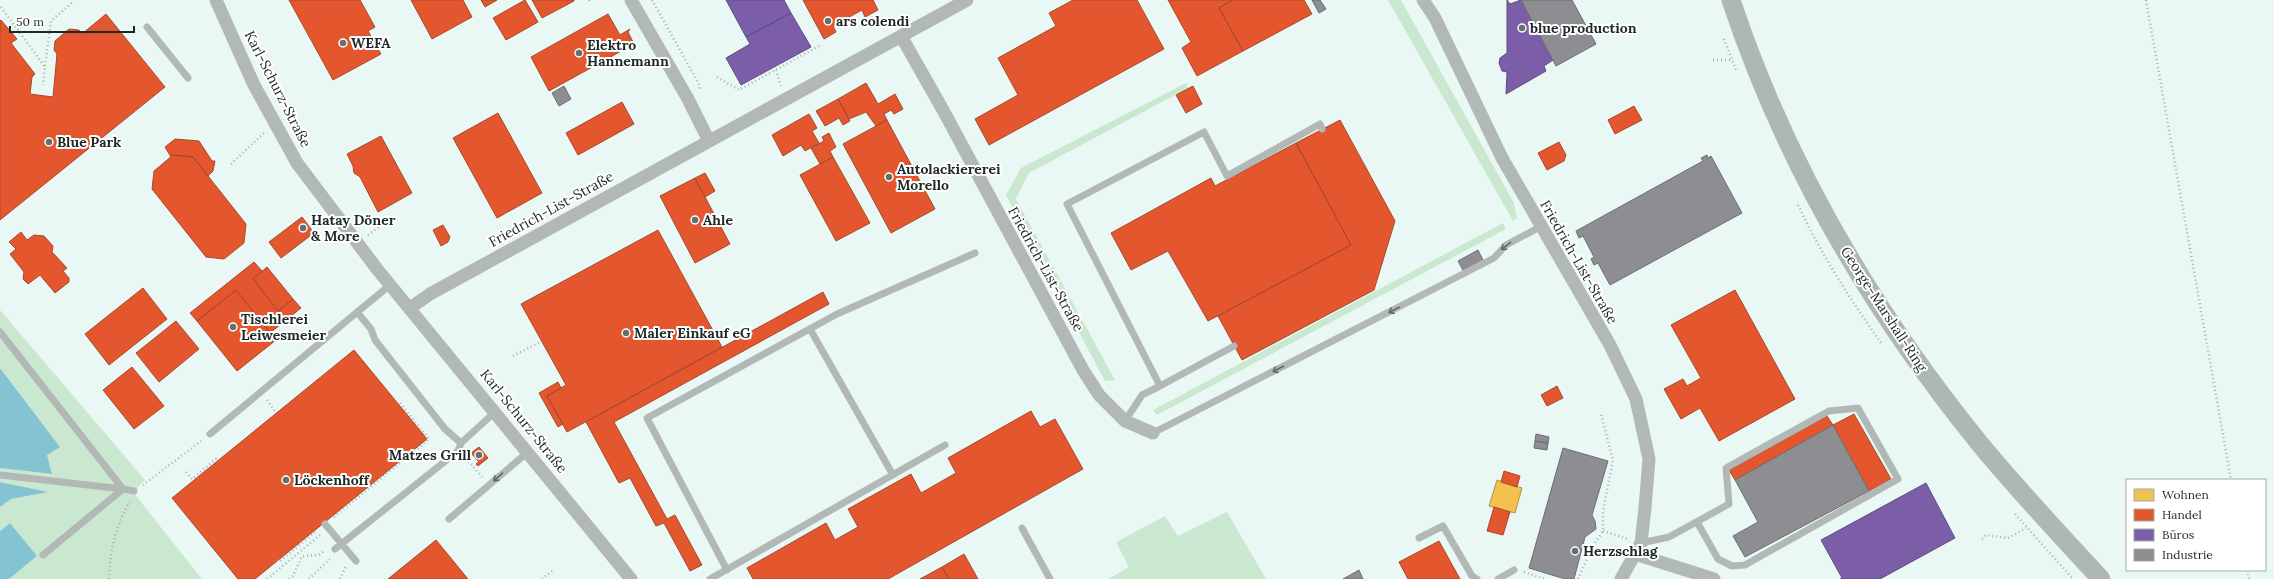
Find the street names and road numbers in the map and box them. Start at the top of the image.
street label: Karl-Schurz-Straße [241,28,315,151]
street label: Friedrich-List-Straße [485,167,617,251]
street label: Friedrich-List-Straße [1536,197,1622,327]
street label: Friedrich-List-Straße [1004,203,1088,335]
street label: George-Marshall-Ring [1837,243,1931,375]
street label: Karl-Schurz-Straße [477,365,572,477]

